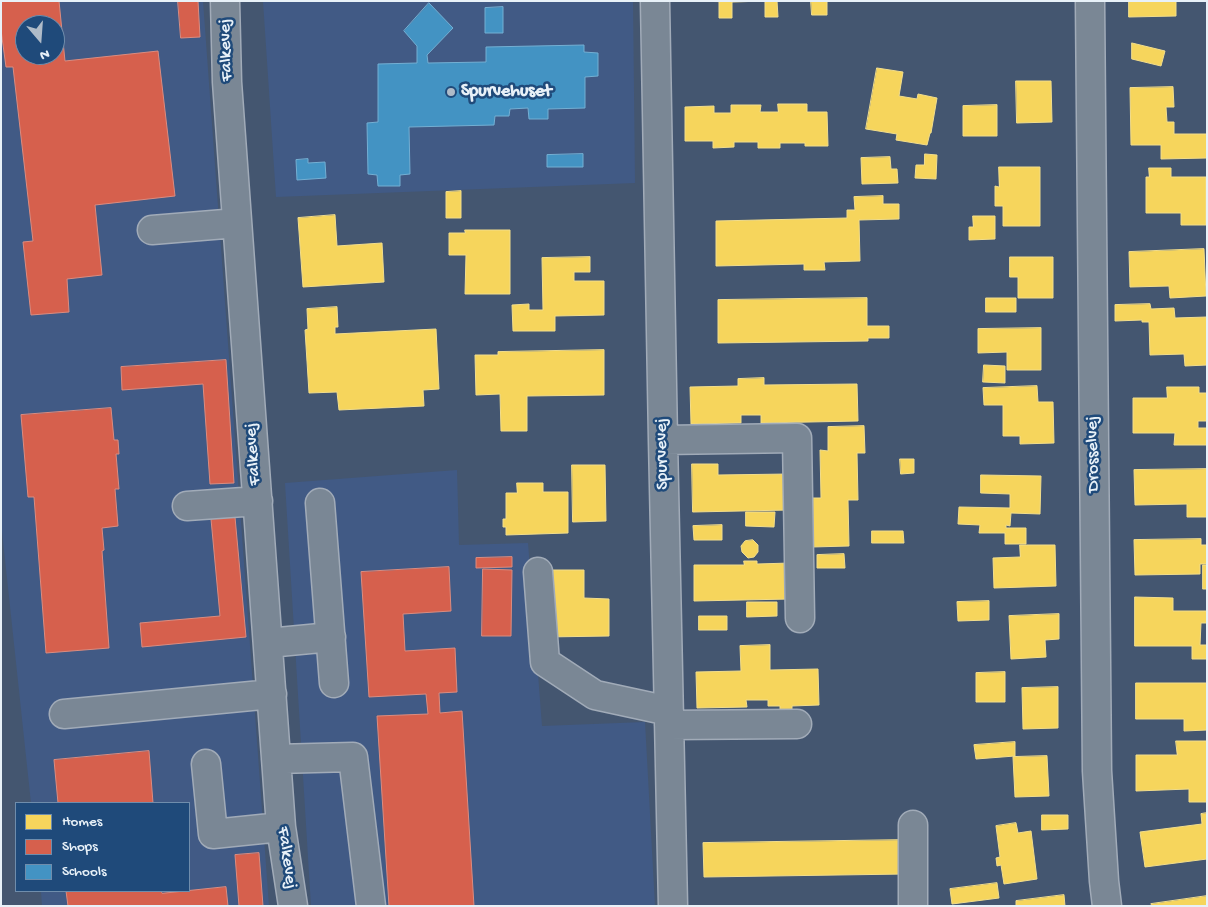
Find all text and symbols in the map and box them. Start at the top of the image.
north arrow [15,15,65,65]
street label: Falkevej [215,18,239,82]
text: N [38,44,51,63]
place label: Spurvehuset [461,81,552,103]
marker: Spurvehuset [445,86,457,98]
street label: Drosselvej [1083,416,1105,492]
street label: Spurvevej [652,418,674,490]
street label: Falkevej [241,422,267,486]
legend [15,802,190,892]
text: Homes [62,813,102,831]
street label: Falkevej [271,825,301,891]
text: Shops [62,838,98,856]
text: Schools [62,863,107,881]

